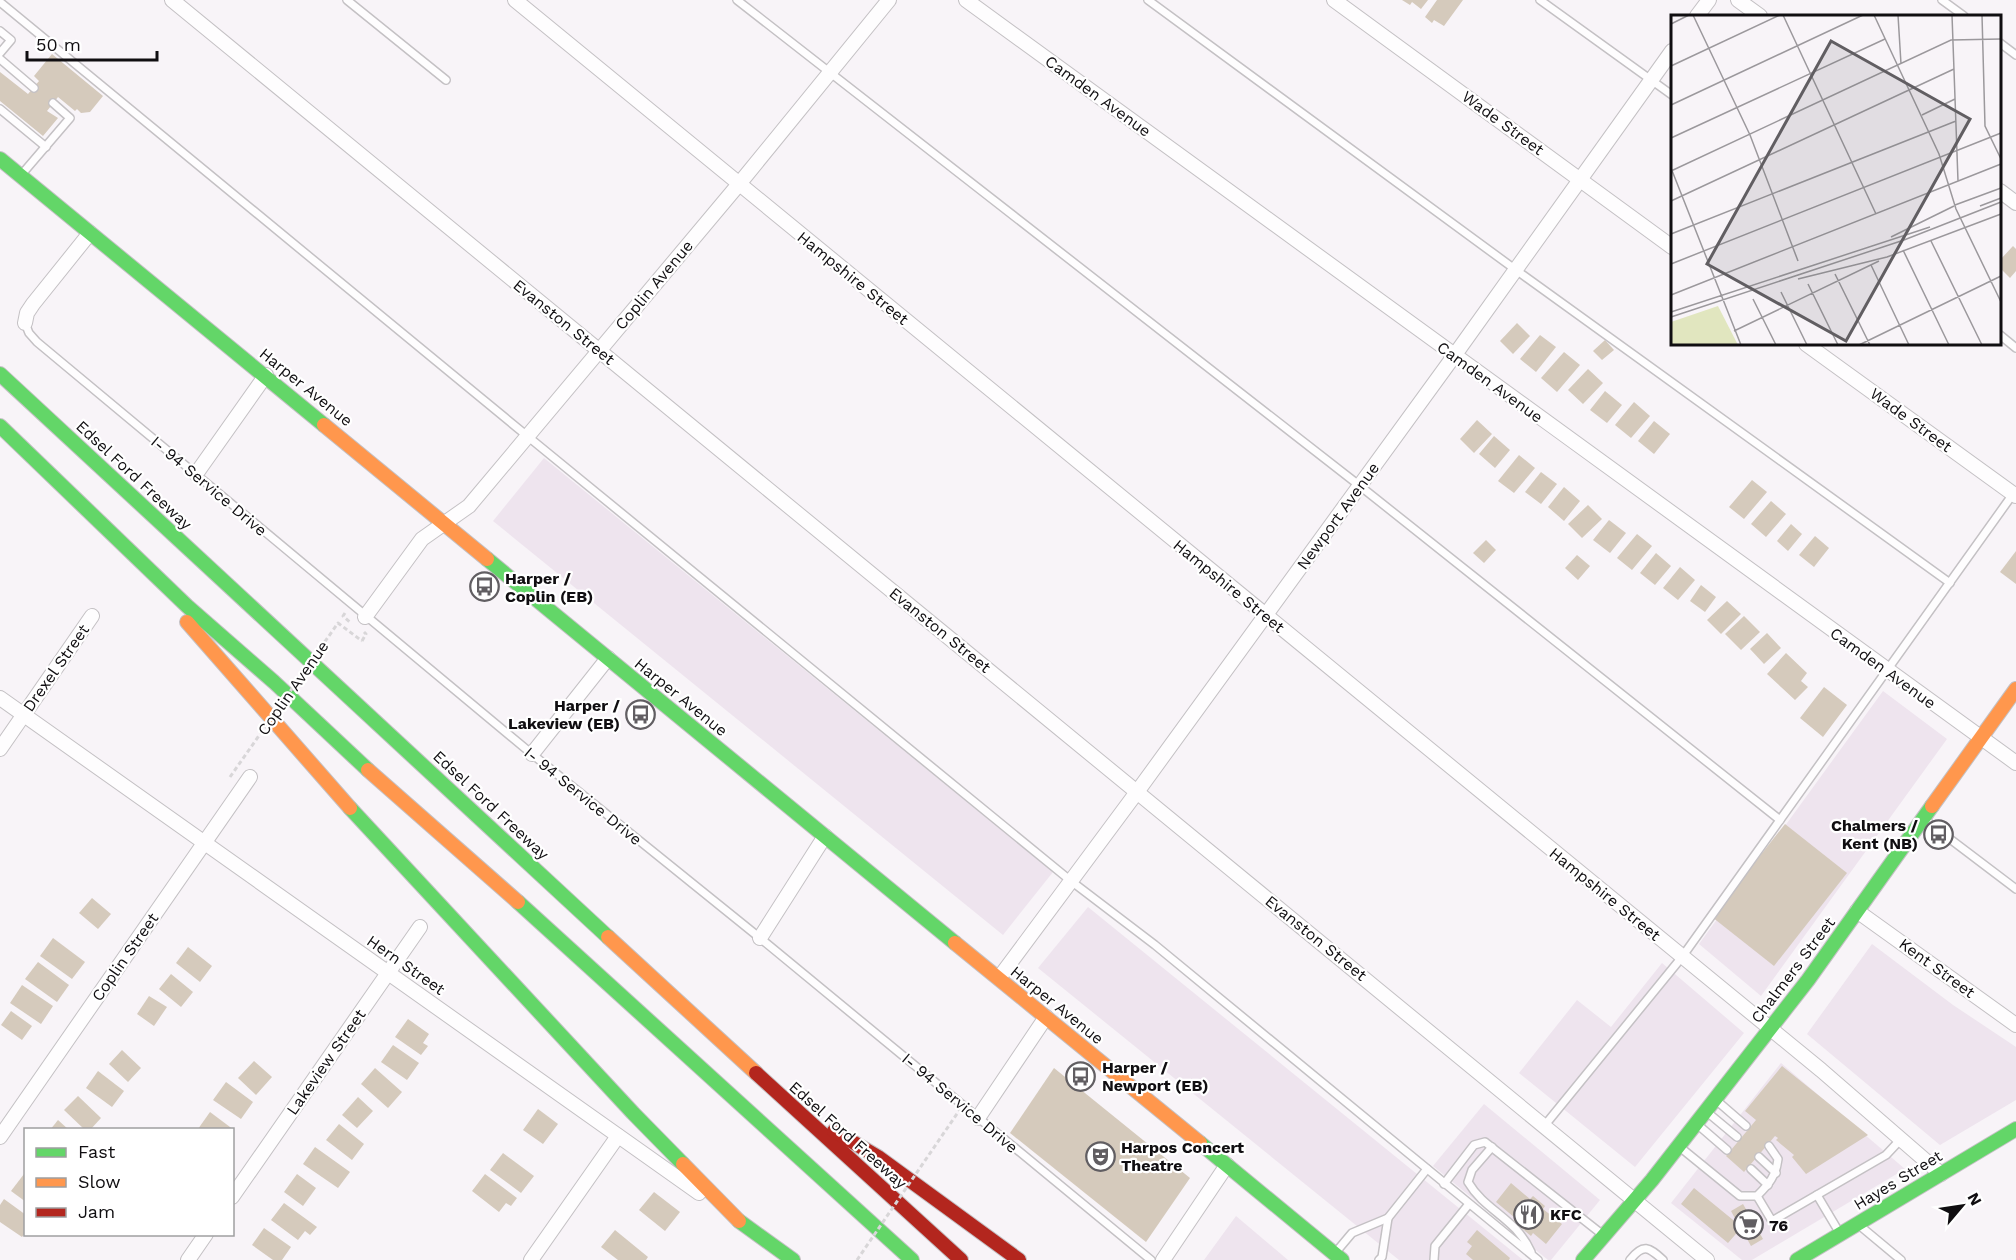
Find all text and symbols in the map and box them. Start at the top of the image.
inset map [1671,15,2001,345]
scale bar [27,24,158,62]
text: 50 m [36,34,81,55]
street label: Camden Avenue [1042,51,1154,141]
street label: Wade Street [1458,87,1548,159]
street label: Hampshire Street [794,227,913,329]
street label: Coplin Avenue [611,236,697,334]
street label: Evanston Street [509,275,619,369]
street label: Camden Avenue [1434,337,1546,427]
street label: Harper Avenue [256,344,356,430]
street label: Wade Street [1866,384,1956,456]
street label: Edsel Ford Freeway [72,416,196,534]
street label: I- 94 Service Drive [147,432,271,540]
street label: Newport Avenue [1293,459,1383,573]
street label: Hampshire Street [1170,535,1289,637]
place label: Harper / Coplin (EB) [505,569,593,606]
bus stop icon: Harper / Coplin (EB) [468,571,500,603]
street label: Evanston Street [885,583,995,677]
street label: Drexel Street [19,621,93,715]
street label: Camden Avenue [1827,623,1939,713]
street label: Coplin Avenue [253,637,333,739]
street label: Harper Avenue [631,654,731,740]
place label: Harper / Lakeview (EB) [508,696,621,733]
bus stop icon: Harper / Lakeview (EB) [625,698,657,730]
street label: I- 94 Service Drive [520,743,646,849]
street label: Edsel Ford Freeway [429,746,553,864]
place label: Chalmers / Kent (NB) [1831,816,1918,853]
bus stop icon: Chalmers / Kent (NB) [1923,818,1955,850]
street label: Hampshire Street [1546,843,1665,945]
street label: Evanston Street [1261,891,1371,985]
street label: Coplin Street [88,909,163,1005]
street label: Chalmers Street [1747,913,1839,1027]
street label: Hern Street [363,931,449,999]
street label: Kent Street [1895,934,1979,1002]
street label: Harper Avenue [1007,962,1107,1048]
street label: Lakeview Street [282,1005,370,1119]
street label: I- 94 Service Drive [898,1049,1022,1157]
place label: Harper / Newport (EB) [1102,1058,1208,1095]
bus stop icon: Harper / Newport (EB) [1065,1060,1097,1092]
street label: Edsel Ford Freeway [785,1077,911,1193]
legend [24,1128,234,1236]
place label: Harpos Concert Theatre [1121,1138,1244,1175]
theatre icon: Harpos Concert Theatre [1084,1140,1116,1172]
text: Fast [78,1141,116,1162]
street label: Hayes Street [1850,1146,1946,1214]
text: Slow [78,1171,121,1192]
north arrow [1932,1176,1992,1236]
text: N [1963,1189,1986,1209]
restaurant icon: KFC [1513,1198,1545,1230]
text: Jam [78,1201,115,1222]
place label: KFC [1550,1205,1582,1224]
supermarket icon: 76 [1732,1209,1764,1241]
place label: 76 [1769,1216,1788,1235]

